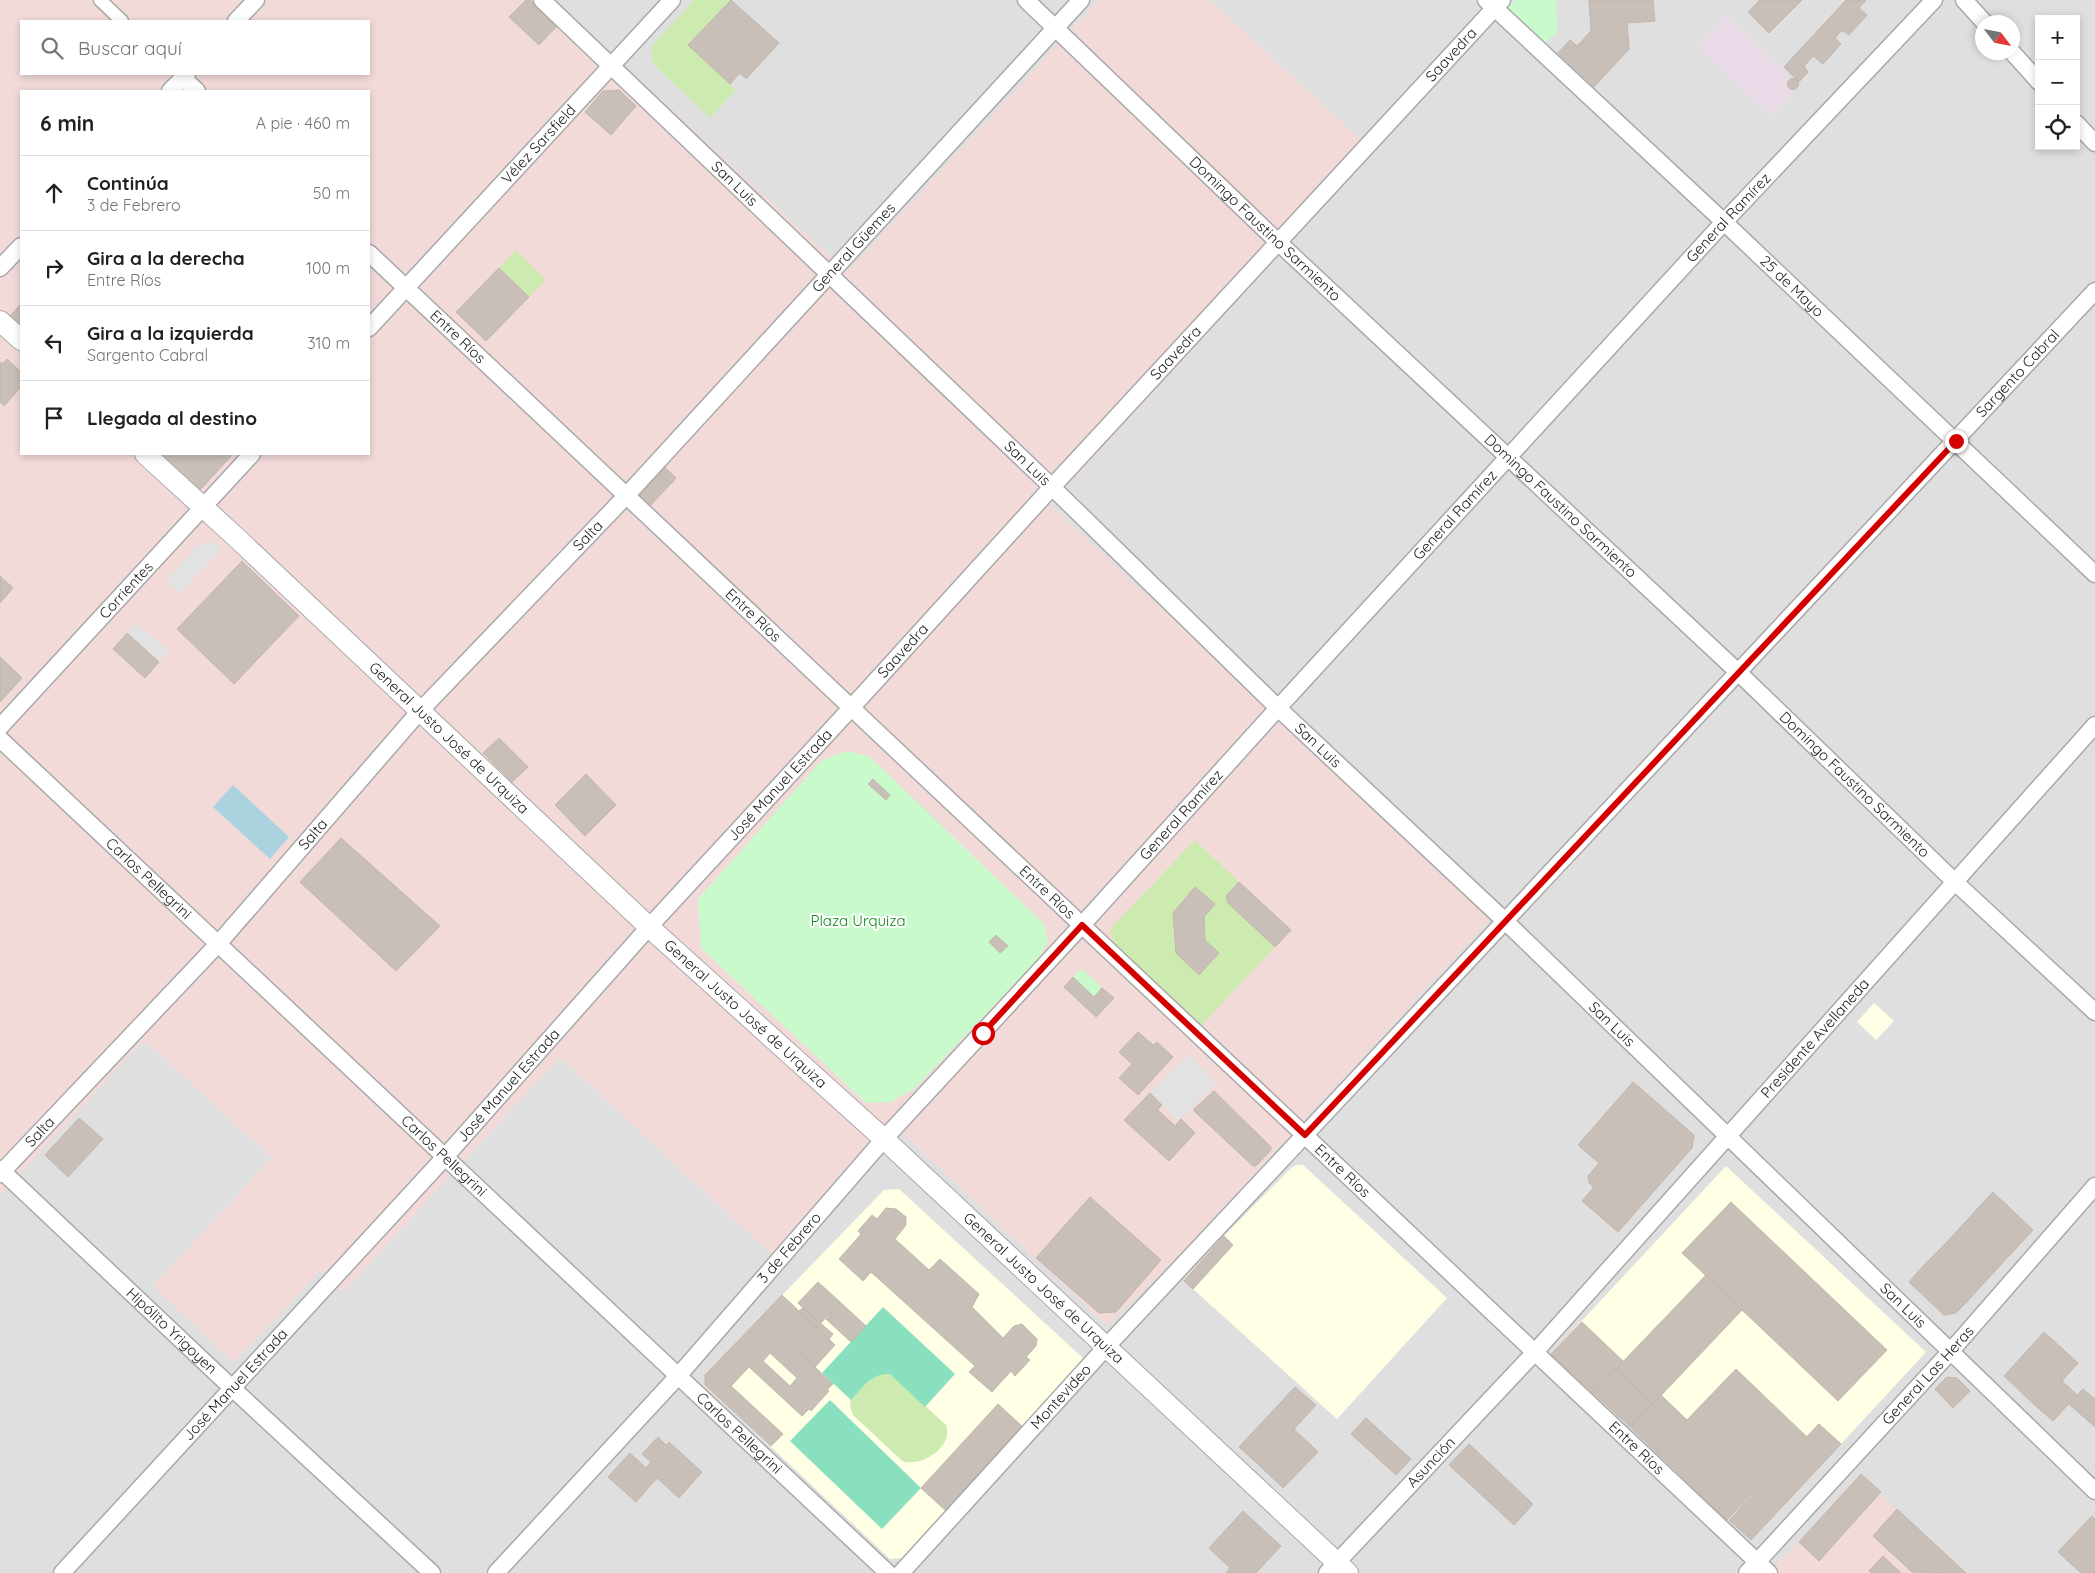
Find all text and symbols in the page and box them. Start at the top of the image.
north arrow [1975,15,2020,60]
map controls [2035,15,2080,150]
button: + [2035,15,2080,60]
search box [20,20,370,75]
street label: Saavedra [1421,24,1481,85]
icon: search [38,34,66,62]
text: Buscar aquí [78,36,182,60]
button: − [2035,60,2080,105]
street label: Vélez Sarsfield [497,100,580,188]
button: locate [2035,105,2080,150]
text: 6 min [40,110,94,136]
text: A pie · 460 m [256,113,350,133]
street label: Domingo Faustino Sarmiento [1186,152,1345,305]
street label: San Luis [708,157,762,210]
street label: General Ramírez [1682,169,1775,266]
text: Continúa [87,171,169,195]
icon: ahead [40,179,68,207]
text: 50 m [313,183,350,203]
text: 3 de Febrero [87,195,181,215]
street label: General Güemes [808,199,899,296]
text: Gira a la derecha [87,246,245,270]
street label: 25 de Mayo [1756,251,1828,321]
icon: right [40,254,68,282]
text: 100 m [306,258,350,278]
text: Entre Ríos [87,270,161,290]
street label: Entre Ríos [426,305,490,367]
text: Gira a la izquierda [87,321,254,345]
street label: Saavedra [1146,322,1205,384]
street label: Sargento Cabral [1972,325,2063,421]
icon: left [40,329,68,357]
text: 310 m [307,333,350,353]
text: Sargento Cabral [87,345,208,365]
icon: arrive [40,404,68,432]
text: Llegada al destino [87,406,257,430]
street label: Domingo Faustino Sarmiento [1480,430,1641,582]
route end [1945,430,1968,453]
street label: San Luis [1000,436,1055,490]
street label: General Ramírez [1409,466,1501,564]
street label: Salta [569,516,607,555]
street label: Corrientes [95,557,157,623]
street label: Entre Ríos [722,584,785,646]
street label: Saavedra [873,620,932,682]
street label: General Justo José de Urquiza [365,658,533,818]
street label: Domingo Faustino Sarmiento [1775,707,1934,861]
street label: San Luis [1291,719,1346,772]
street label: José Manuel Estrada [723,725,836,845]
street label: General Ramírez [1135,765,1227,864]
street label: Salta [294,815,331,853]
street label: Carlos Pellegrini [102,833,196,923]
street label: Entre Ríos [1016,861,1079,923]
park label: Plaza Urquiza [810,911,906,930]
street label: General Justo José de Urquiza [660,935,831,1092]
street label: Presidente Avellaneda [1756,974,1873,1102]
street label: San Luis [1585,997,1639,1050]
route start [972,1022,995,1045]
street label: José Manuel Estrada [453,1024,563,1146]
street label: Carlos Pellegrini [397,1111,491,1200]
street label: Salta [21,1112,59,1151]
street label: Entre Ríos [1311,1140,1375,1201]
street label: 3 de Febrero [753,1208,825,1287]
street label: General Justo José de Urquiza [960,1208,1128,1367]
street label: San Luis [1876,1279,1931,1332]
street label: Hipólito Yrigoyen [123,1283,221,1378]
street label: General Las Heras [1878,1322,1978,1429]
street label: José Manuel Estrada [179,1324,291,1444]
street label: Montevideo [1026,1360,1095,1433]
street label: Carlos Pellegrini [693,1388,786,1478]
street label: Entre Ríos [1605,1417,1669,1479]
street label: Asunción [1402,1433,1459,1491]

